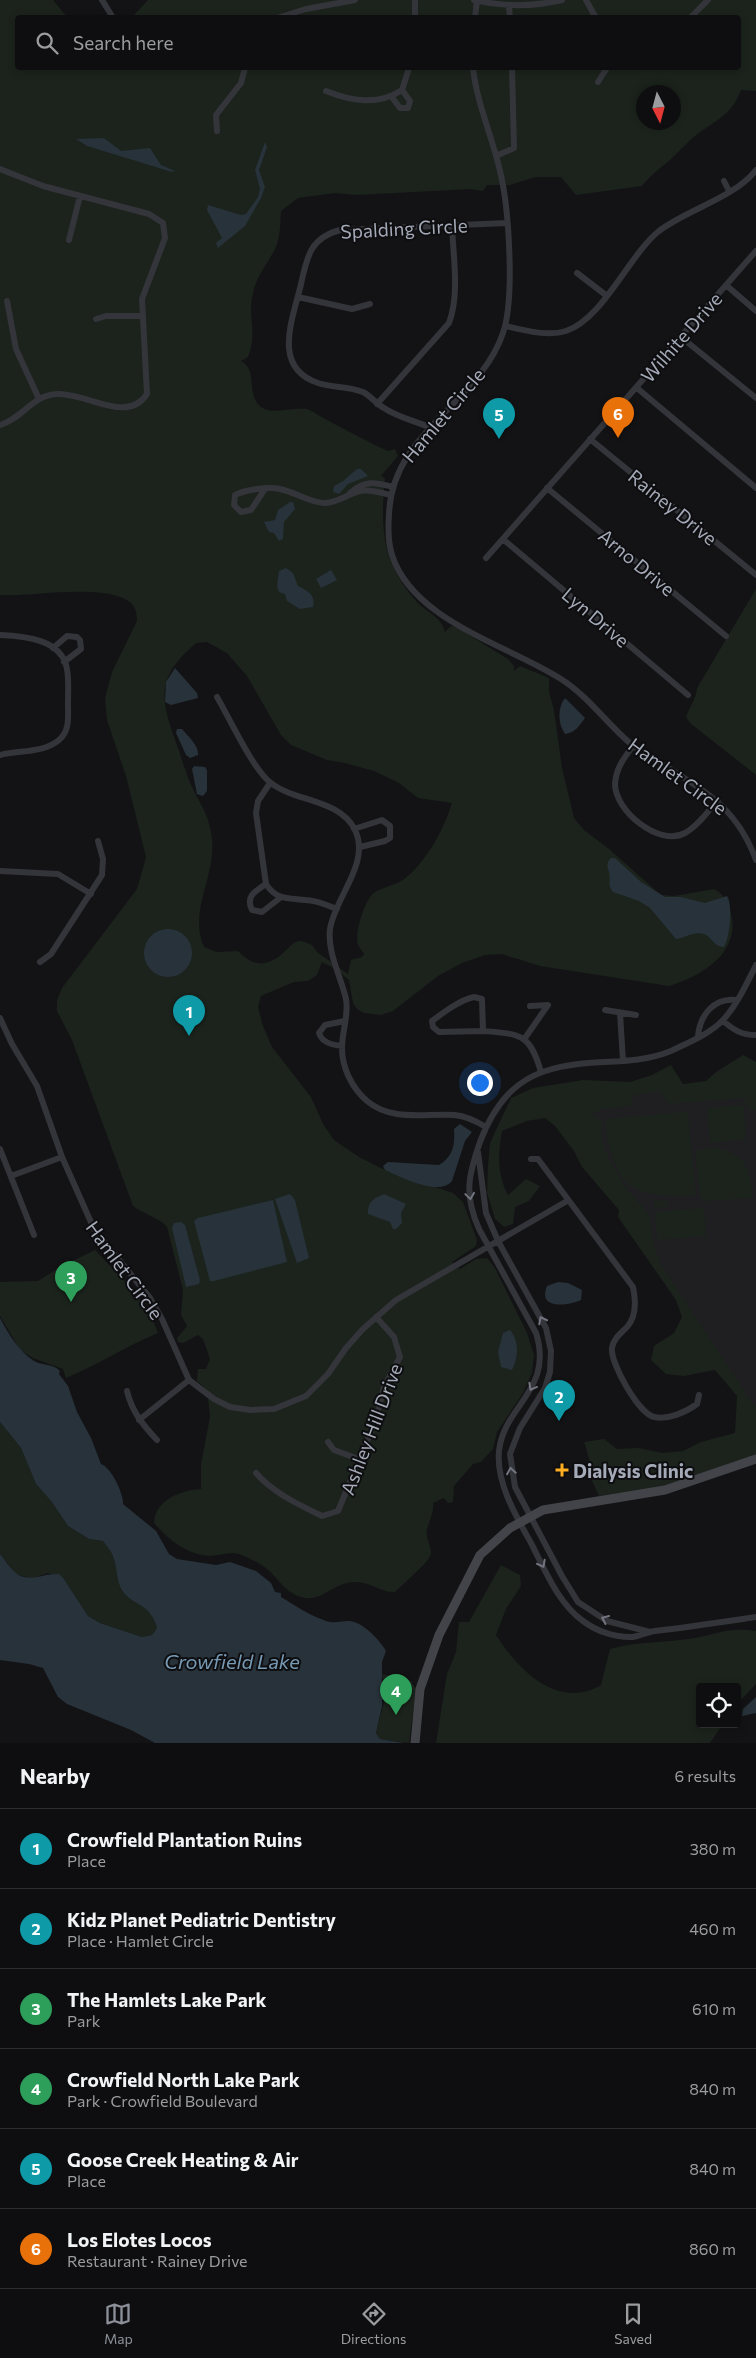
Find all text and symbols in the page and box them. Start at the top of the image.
search box [15,15,741,70]
icon: search [33,29,61,57]
text: Search here [73,31,173,54]
north arrow [636,85,681,130]
street label: Spalding Circle [340,213,468,243]
street label: Wilhite Drive [636,287,726,387]
street label: Hamlet Circle [397,363,489,467]
pin: 6 [602,397,634,438]
pin: 5 [483,398,515,439]
street label: Rainey Drive [624,464,722,550]
street label: Arno Drive [594,523,680,601]
street label: Lyn Drive [558,582,634,652]
street label: Hamlet Circle [624,733,732,819]
pin: 1 [173,995,205,1036]
your location [467,1070,493,1096]
one-way arrow [464,1192,475,1200]
street label: Hamlet Circle [82,1216,168,1324]
pin: 3 [55,1261,87,1302]
one-way arrow [538,1317,548,1326]
street label: Ashley Hill Drive [335,1360,407,1498]
pin: 2 [543,1380,575,1421]
one-way arrow [528,1381,538,1390]
place label: Dialysis Clinic [573,1459,693,1482]
marker: Dialysis Clinic [555,1463,569,1477]
one-way arrow [507,1467,517,1475]
one-way arrow [536,1559,546,1568]
one-way arrow [601,1614,610,1625]
water label: Crowfield Lake [164,1649,300,1673]
pin: 4 [380,1674,412,1715]
map controls [696,1683,741,1728]
button: locate [696,1683,741,1728]
text: Nearby [20,1763,90,1788]
text: 6 results [675,1766,736,1785]
text: Crowfield Plantation Ruins [67,1828,302,1851]
text: 1 [32,1839,40,1858]
text: 380 m [690,1839,736,1858]
text: Place [67,1851,106,1870]
text: Kidz Planet Pediatric Dentistry [67,1908,336,1931]
text: 2 [31,1919,41,1938]
text: 460 m [689,1919,736,1938]
text: Place · Hamlet Circle [67,1931,214,1950]
text: The Hamlets Lake Park [67,1988,267,2011]
text: 3 [31,1999,41,2018]
text: 610 m [692,1999,736,2018]
text: Park [67,2011,100,2030]
text: Crowfield North Lake Park [67,2068,300,2091]
text: 4 [31,2079,41,2098]
text: 840 m [689,2079,736,2098]
text: Park · Crowfield Boulevard [67,2091,258,2110]
text: Goose Creek Heating & Air [67,2148,299,2171]
text: 5 [31,2159,41,2178]
text: 840 m [689,2159,736,2178]
text: Place [67,2171,106,2190]
text: Los Elotes Locos [67,2228,212,2251]
text: 6 [31,2239,41,2258]
text: 860 m [689,2239,736,2258]
text: Restaurant · Rainey Drive [67,2251,248,2270]
tab: Map [104,2300,133,2347]
tab: Directions [341,2300,406,2347]
tab: Saved [614,2300,652,2347]

